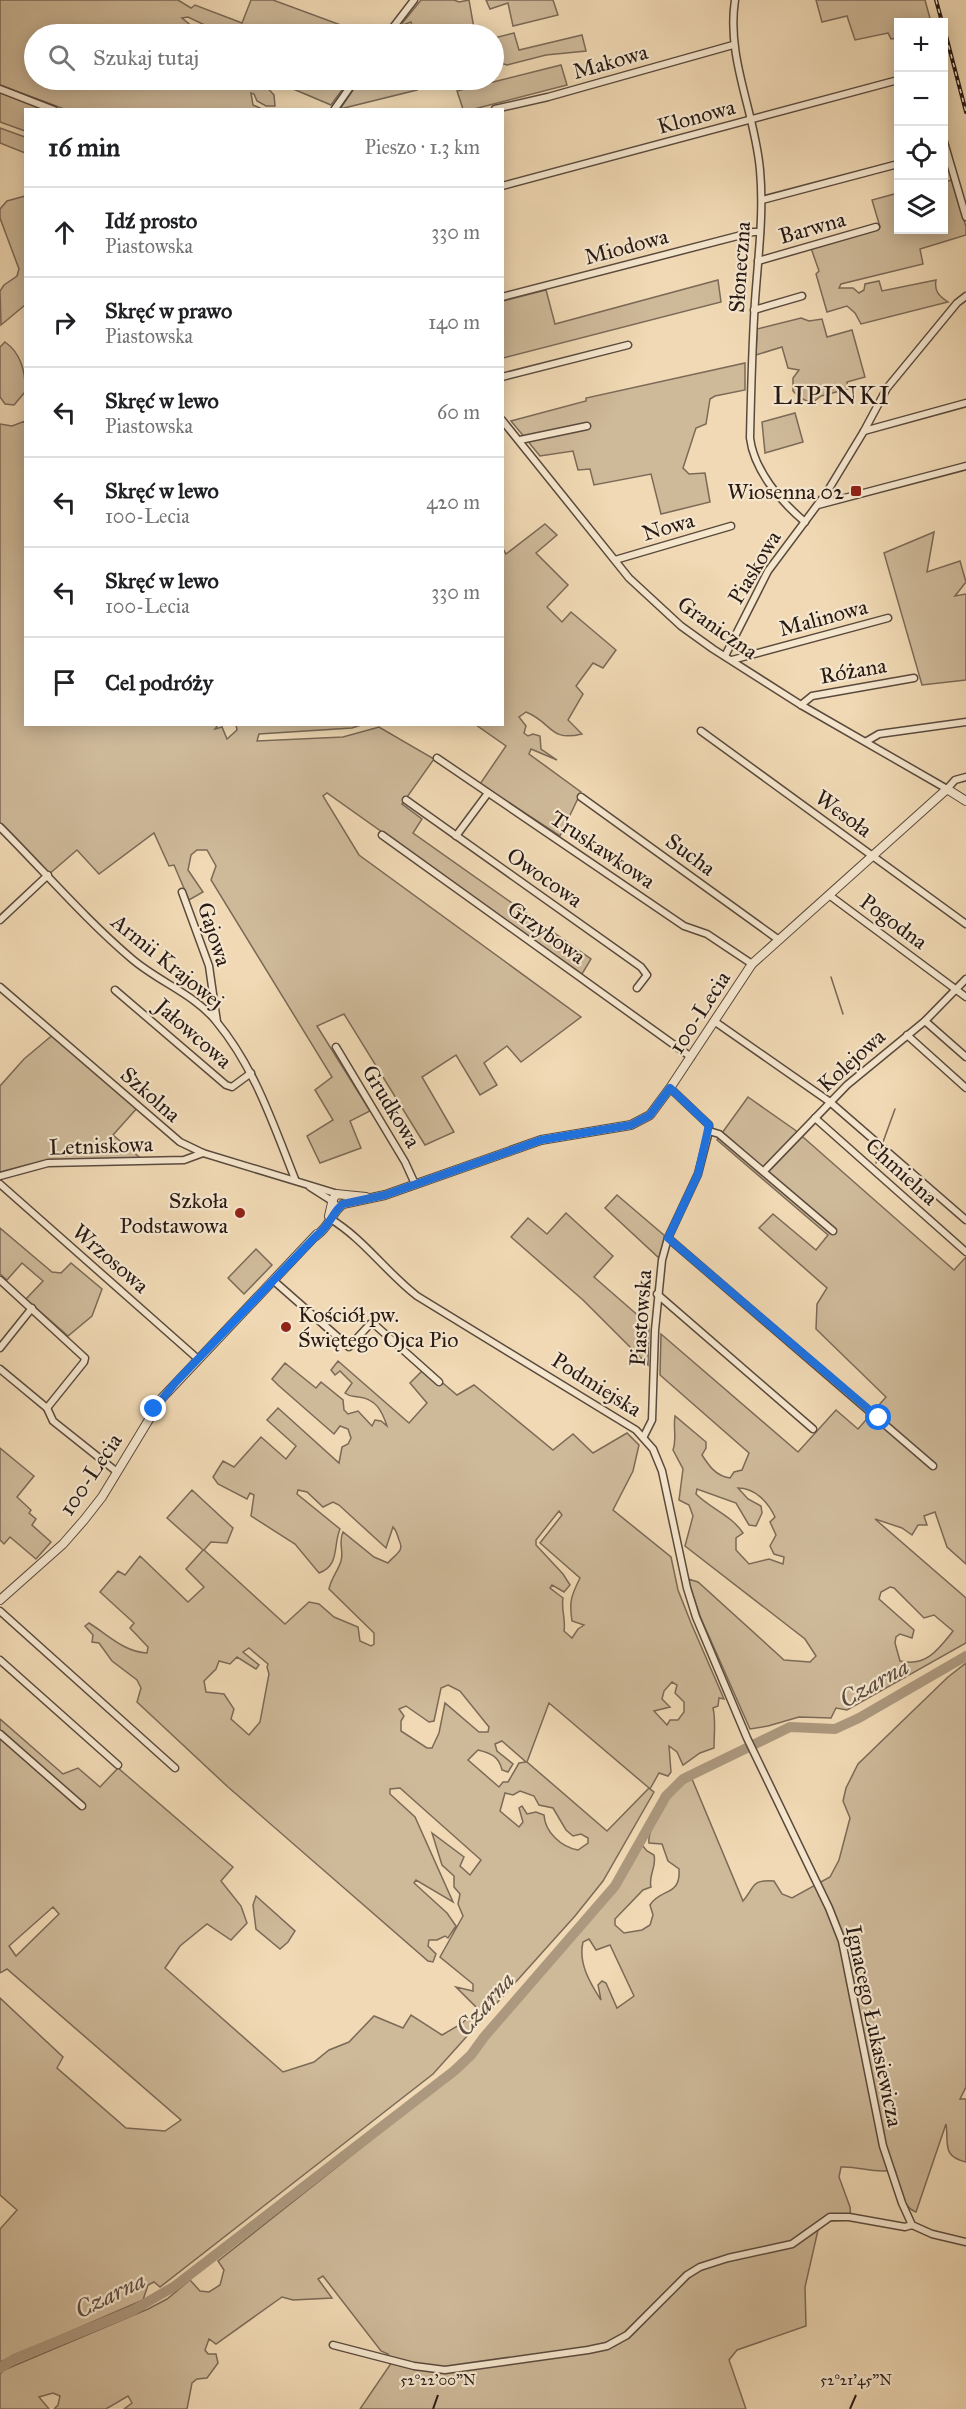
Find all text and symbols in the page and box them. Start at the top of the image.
map controls [894,18,948,234]
button: + [894,18,948,72]
search box [24,24,504,90]
street label: Makowa [570,38,651,85]
icon: search [45,41,78,74]
text: Szukaj tutaj [93,44,199,71]
button: − [894,72,948,126]
street label: Klonowa [654,93,739,140]
button: locate [894,126,948,180]
text: 16 min [48,131,120,163]
text: Pieszo · 1.3 km [365,135,480,159]
button: layers [894,180,948,234]
street label: Barwna [776,205,849,250]
text: Idź prosto [105,207,197,234]
icon: ahead [48,216,81,249]
text: 330 m [431,220,480,244]
street label: Słoneczna [723,220,756,314]
street label: Miodowa [581,222,672,271]
text: Piastowska [105,234,193,258]
text: Skręć w prawo [105,297,232,324]
icon: right [48,306,81,339]
text: 140 m [428,310,480,334]
text: Piastowska [105,324,193,348]
district label: LIPINKI [773,379,891,411]
text: Skręć w lewo [105,387,219,414]
icon: left [48,396,81,429]
text: 60 m [437,400,480,424]
text: Piastowska [105,414,193,438]
text: Skręć w lewo [105,477,219,504]
place label: Wiosenna 02 [727,478,844,505]
marker: Wiosenna 02 [849,484,863,498]
icon: left [48,486,81,519]
text: 420 m [426,490,480,514]
text: 100-Lecia [105,504,190,528]
street label: Nowa [639,506,698,547]
street label: Piaskowa [722,525,787,609]
text: Skręć w lewo [105,567,219,594]
icon: left [48,576,81,609]
text: 330 m [431,580,480,604]
street label: Graniczna [672,590,764,665]
street label: Malinowa [776,593,871,642]
text: 100-Lecia [105,594,190,618]
street label: Różana [818,651,889,690]
icon: arrive [48,666,81,699]
text: Cel podróży [105,669,213,696]
street label: Wesoła [810,784,878,843]
street label: Truskawkowa [545,804,661,895]
street label: Sucha [660,827,722,882]
street label: Owocowa [502,842,588,914]
street label: Pogodna [855,888,933,955]
street label: Grzybowa [502,895,592,970]
street label: Gajowa [192,899,238,970]
street label: Armii Krajowej [105,907,229,1015]
street label: 100-Lecia [663,965,737,1059]
street label: Jałowcowa [148,991,238,1075]
street label: Kolejowa [812,1023,891,1098]
street label: Grudkowa [356,1060,427,1153]
street label: Szkolna [115,1061,187,1128]
street label: Letniskowa [49,1130,154,1161]
street label: Chmielna [860,1132,944,1211]
place label: Szkoła Podstawowa [120,1187,229,1239]
marker: Szkoła Podstawowa [233,1206,247,1220]
street label: Wrzosowa [67,1218,155,1299]
street label: Piastowska [624,1268,657,1367]
place label: Kościół pw. Świętego Ojca Pio [298,1301,458,1353]
marker: Kościół pw. Świętego Ojca Pio [279,1320,293,1334]
street label: Podmiejska [547,1346,647,1423]
route end [140,1395,166,1421]
route start [865,1404,891,1430]
street label: 100-Lecia [53,1427,128,1520]
water label: Czarna [834,1652,914,1714]
street label: Ignacego Łukasiewicza [840,1923,909,2130]
water label: Czarna [449,1966,521,2042]
water label: Czarna [70,2265,150,2325]
text: 52°22'00"N [400,2371,476,2389]
text: 52°21'45"N [820,2371,892,2389]

